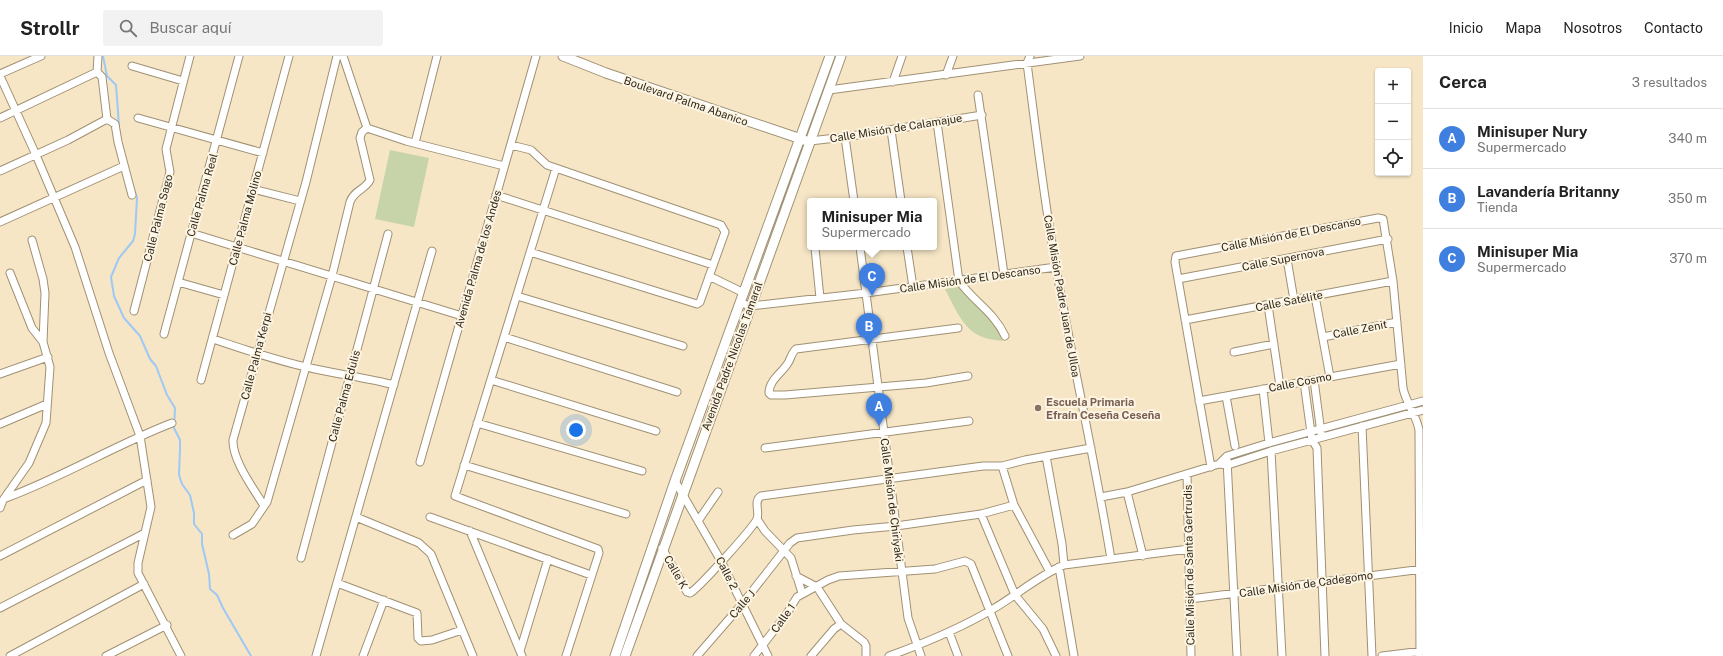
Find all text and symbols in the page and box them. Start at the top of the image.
search box [103,10,383,46]
text: Strollr [20,17,79,39]
icon: search [117,17,139,39]
text: Buscar aquí [149,19,231,36]
text: Inicio [1449,20,1483,36]
text: Mapa [1505,20,1541,36]
text: Nosotros [1563,20,1622,36]
text: Contacto [1644,20,1703,36]
map controls [1375,68,1411,176]
button: + [1375,68,1411,104]
text: Cerca [1439,72,1487,92]
street label: Boulevard Palma Abanico [622,74,750,128]
text: 3 resultados [1632,75,1707,90]
button: − [1375,104,1411,140]
street label: Calle Misión de Calamajue [829,112,963,144]
text: Minisuper Nury [1477,123,1587,140]
text: A [1447,131,1457,146]
text: 340 m [1668,131,1707,146]
button: locate [1375,140,1411,176]
text: Supermercado [1477,140,1566,155]
street label: Calle Palma Real [184,152,220,238]
street label: Calle Palma Molino [227,169,263,267]
street label: Calle Palma Sago [141,173,175,263]
text: Lavandería Britanny [1477,183,1620,200]
street label: Avenida Palma de los Andes [453,188,504,329]
text: B [1448,191,1456,206]
text: 350 m [1668,191,1707,206]
popup [807,198,937,250]
text: Tienda [1477,200,1518,215]
text: Minisuper Mia [821,208,923,225]
street label: Calle Misión Padre Juan de Ulloa [1042,214,1082,378]
street label: Calle Misión de El Descanso [1220,215,1362,253]
text: Supermercado [821,225,911,240]
text: Minisuper Mia [1477,243,1578,260]
street label: Calle Supernova [1241,245,1325,273]
text: C [1447,251,1457,266]
text: 370 m [1669,251,1707,266]
text: Supermercado [1477,260,1566,275]
pin: C [859,263,885,296]
street label: Calle Misión de El Descanso [899,263,1041,295]
street label: Avenida Padre Nicolas Tamaral [699,280,765,432]
street label: Calle Satélite [1254,289,1324,313]
street label: Calle Palma Kerpi [239,311,273,401]
pin: B [856,313,882,346]
street label: Calle Zenit [1332,318,1388,340]
street label: Calle Palma Edulis [326,348,362,443]
street label: Calle Cosmo [1268,370,1332,394]
pin: A [866,393,892,426]
place label: Escuela Primaria Efraín Ceseña Ceseña [1046,396,1161,421]
marker: Escuela Primaria Efraín Ceseña Ceseña [1033,403,1043,413]
your location [566,420,586,440]
street label: Calle Misión de Chiriyaki [878,438,906,562]
street label: Calle Misión de Santa Gertrudis [1182,484,1196,645]
street label: Calle K [662,553,690,591]
street label: Calle 2 [714,555,741,592]
street label: Calle Misión de Cadegomo [1238,569,1374,599]
street label: Calle J [727,588,757,620]
street label: Calle 1 [769,601,797,635]

